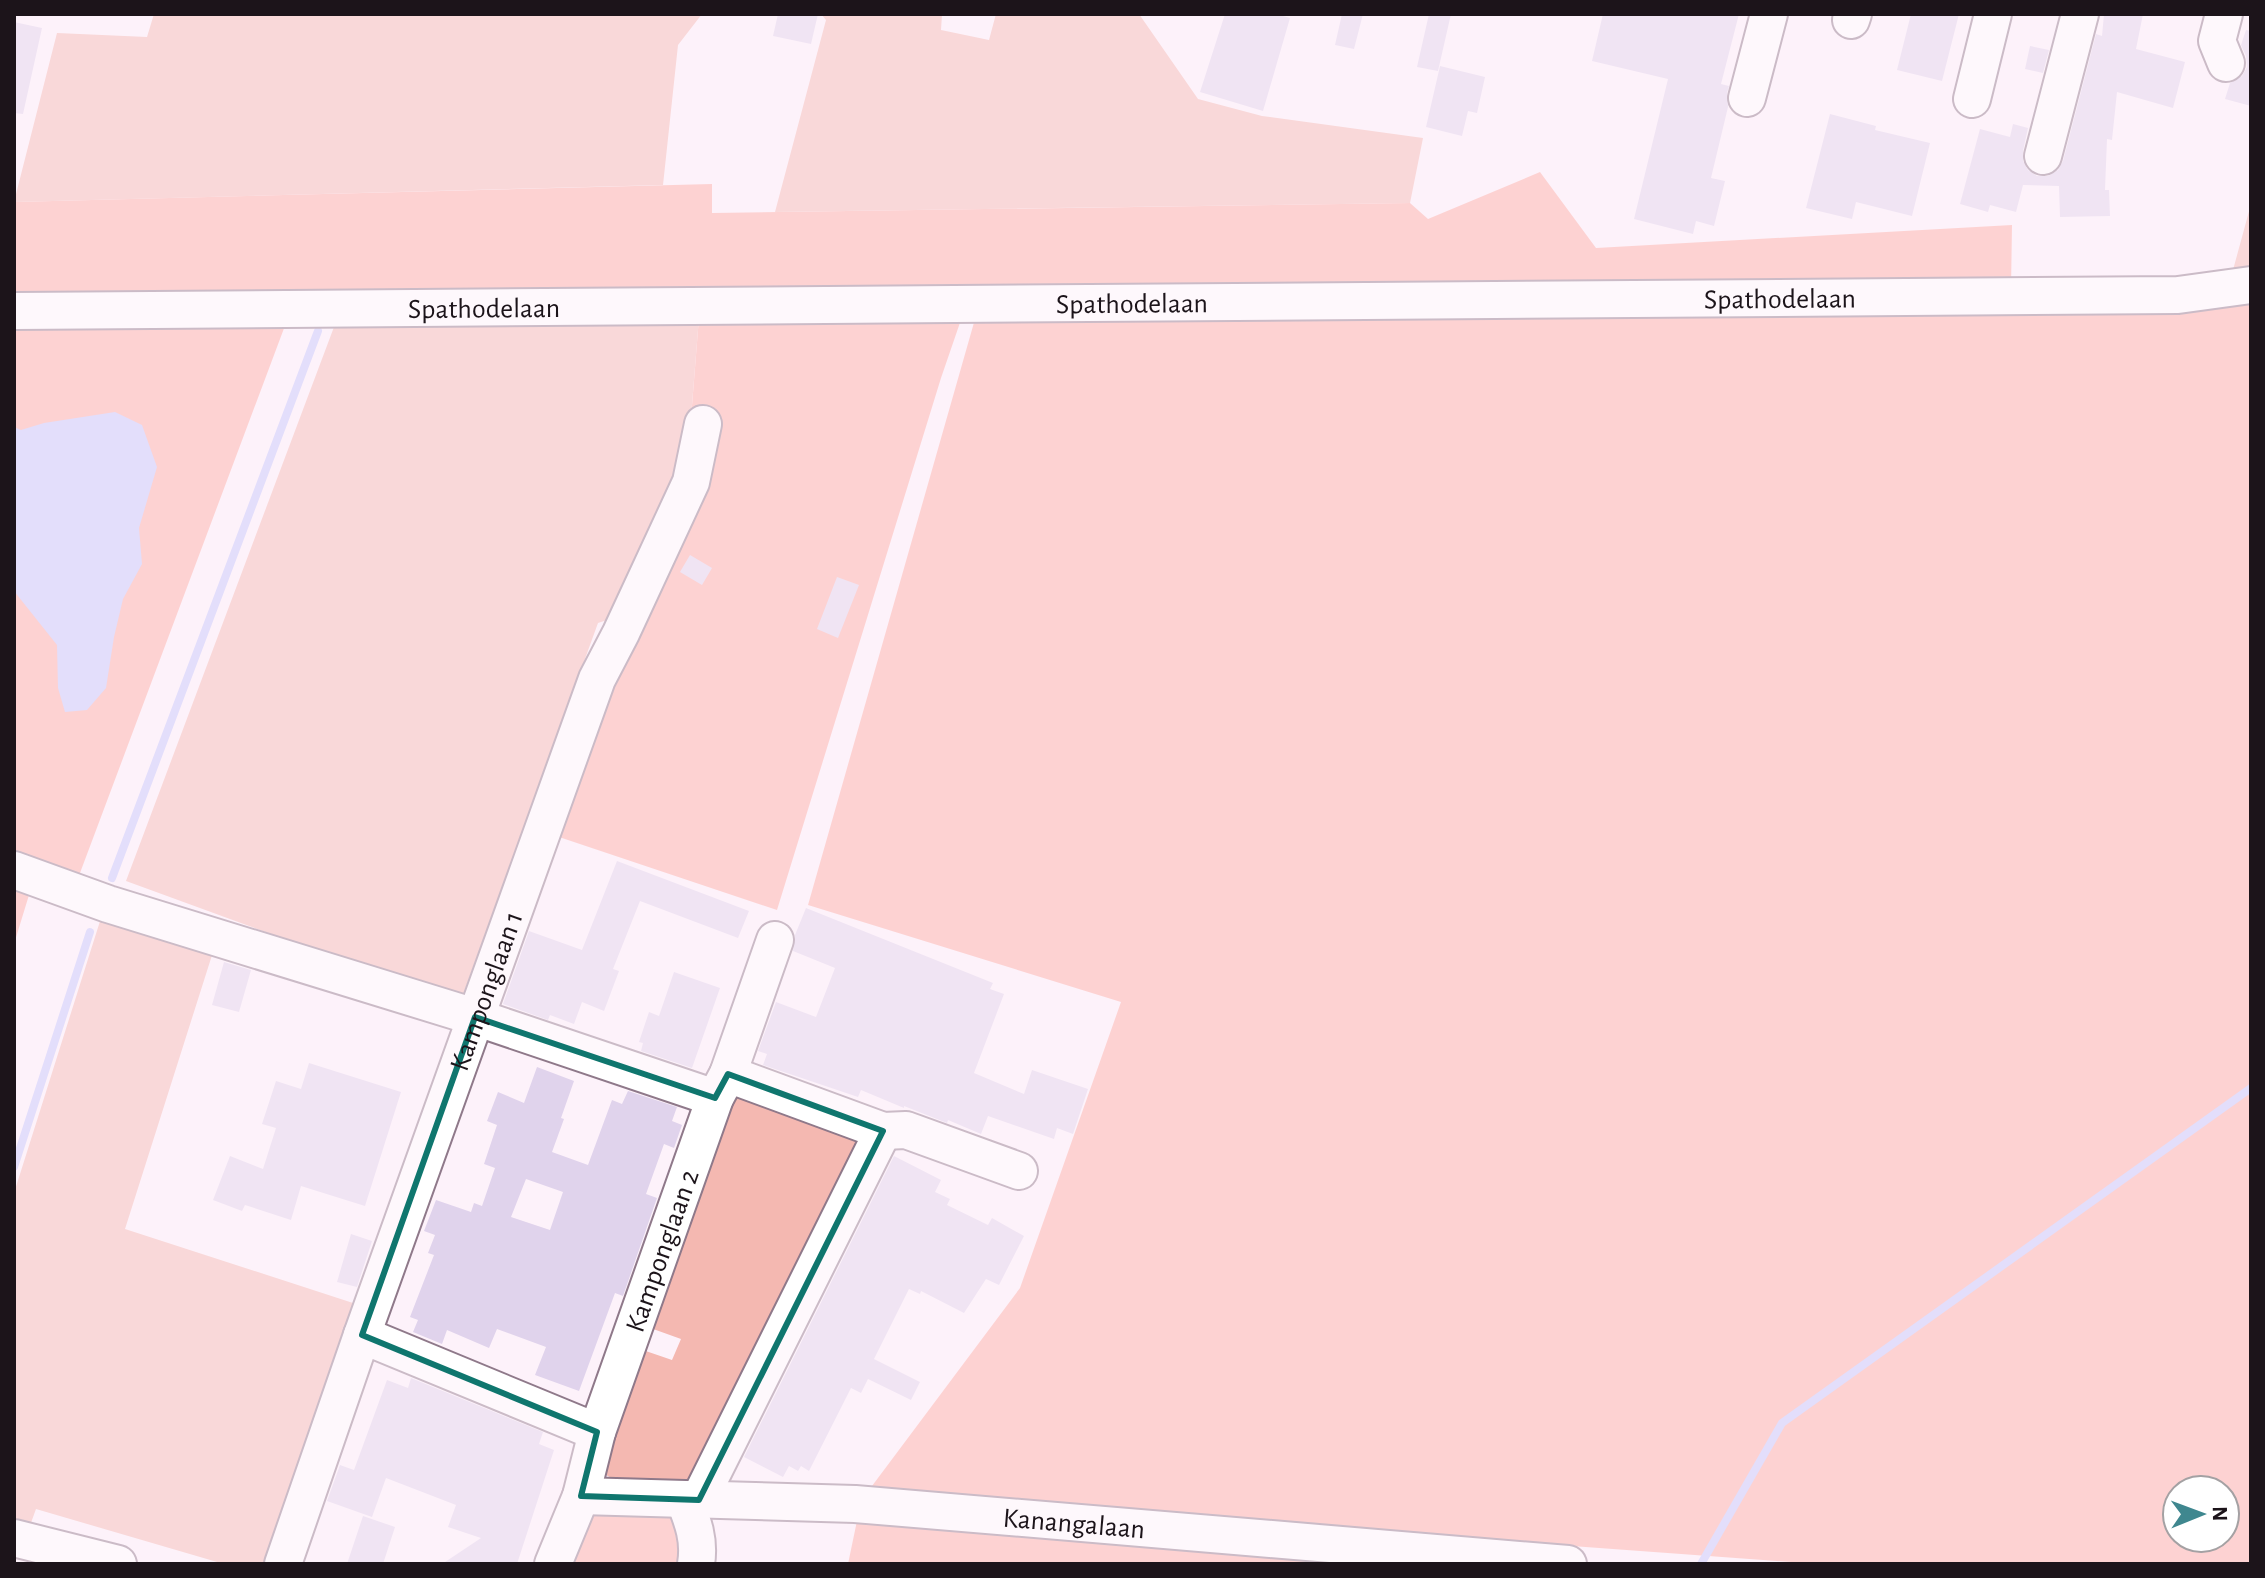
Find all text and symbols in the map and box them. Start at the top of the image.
street label: Spathodelaan [1704,285,1856,315]
street label: Spathodelaan [1056,290,1208,319]
street label: Spathodelaan [408,295,560,324]
street label: Kamponglaan 1 [446,908,529,1075]
street label: Kamponglaan 2 [621,1166,705,1336]
north arrow [2161,1474,2241,1554]
street label: Kanangalaan [1002,1505,1146,1544]
text: N [2209,1506,2231,1522]

